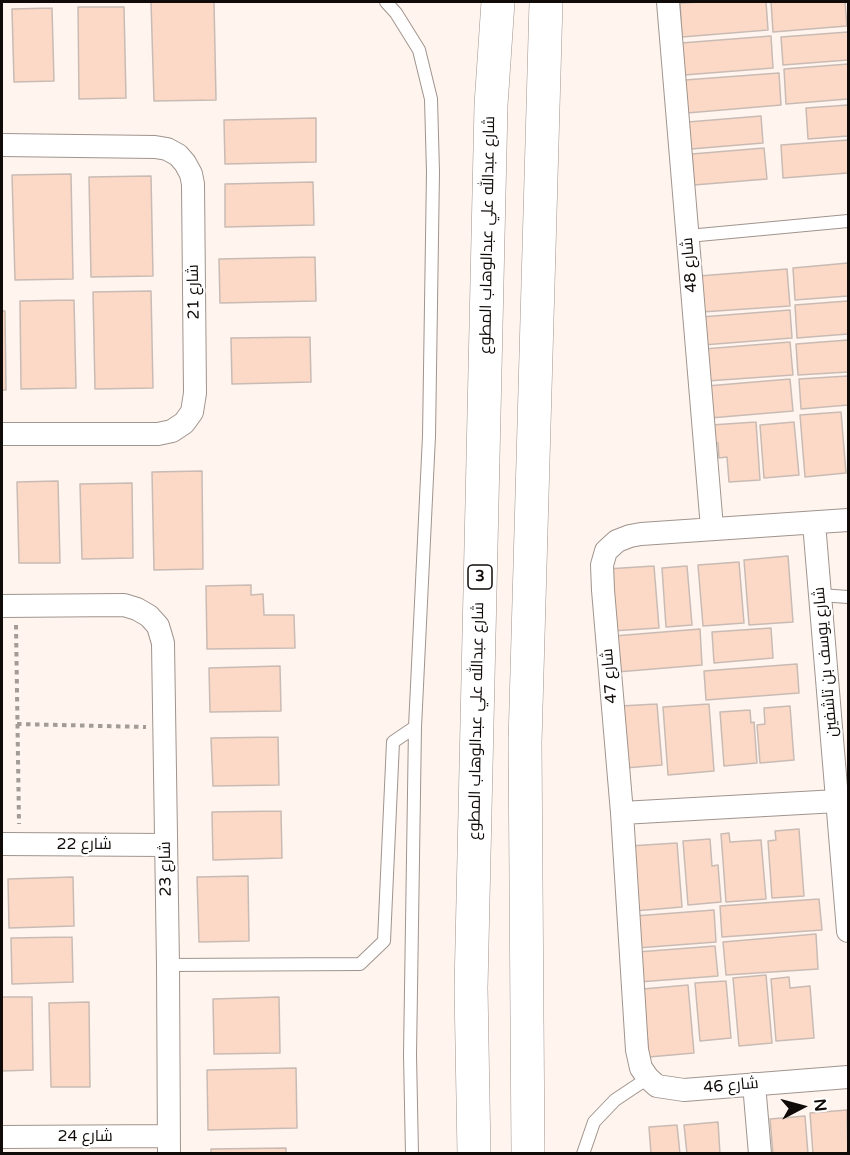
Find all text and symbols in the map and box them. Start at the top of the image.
street label: شارع عبدالله علي عبدالوهاب المطوع [476,116,500,354]
street label: شارع 48 [678,237,702,293]
street label: شارع 21 [184,264,204,320]
road number: 3 [468,565,492,589]
street label: شارع يوسف بن تاشفين [810,586,842,738]
street label: شارع عبدالله علي عبدالوهاب المطوع [465,602,489,840]
street label: شارع 47 [598,648,622,704]
street label: شارع 22 [56,835,112,855]
street label: شارع 23 [156,841,176,897]
street label: شارع 46 [703,1074,759,1098]
north arrow [772,1077,832,1137]
text: N [809,1098,831,1113]
street label: شارع 24 [57,1127,113,1147]

